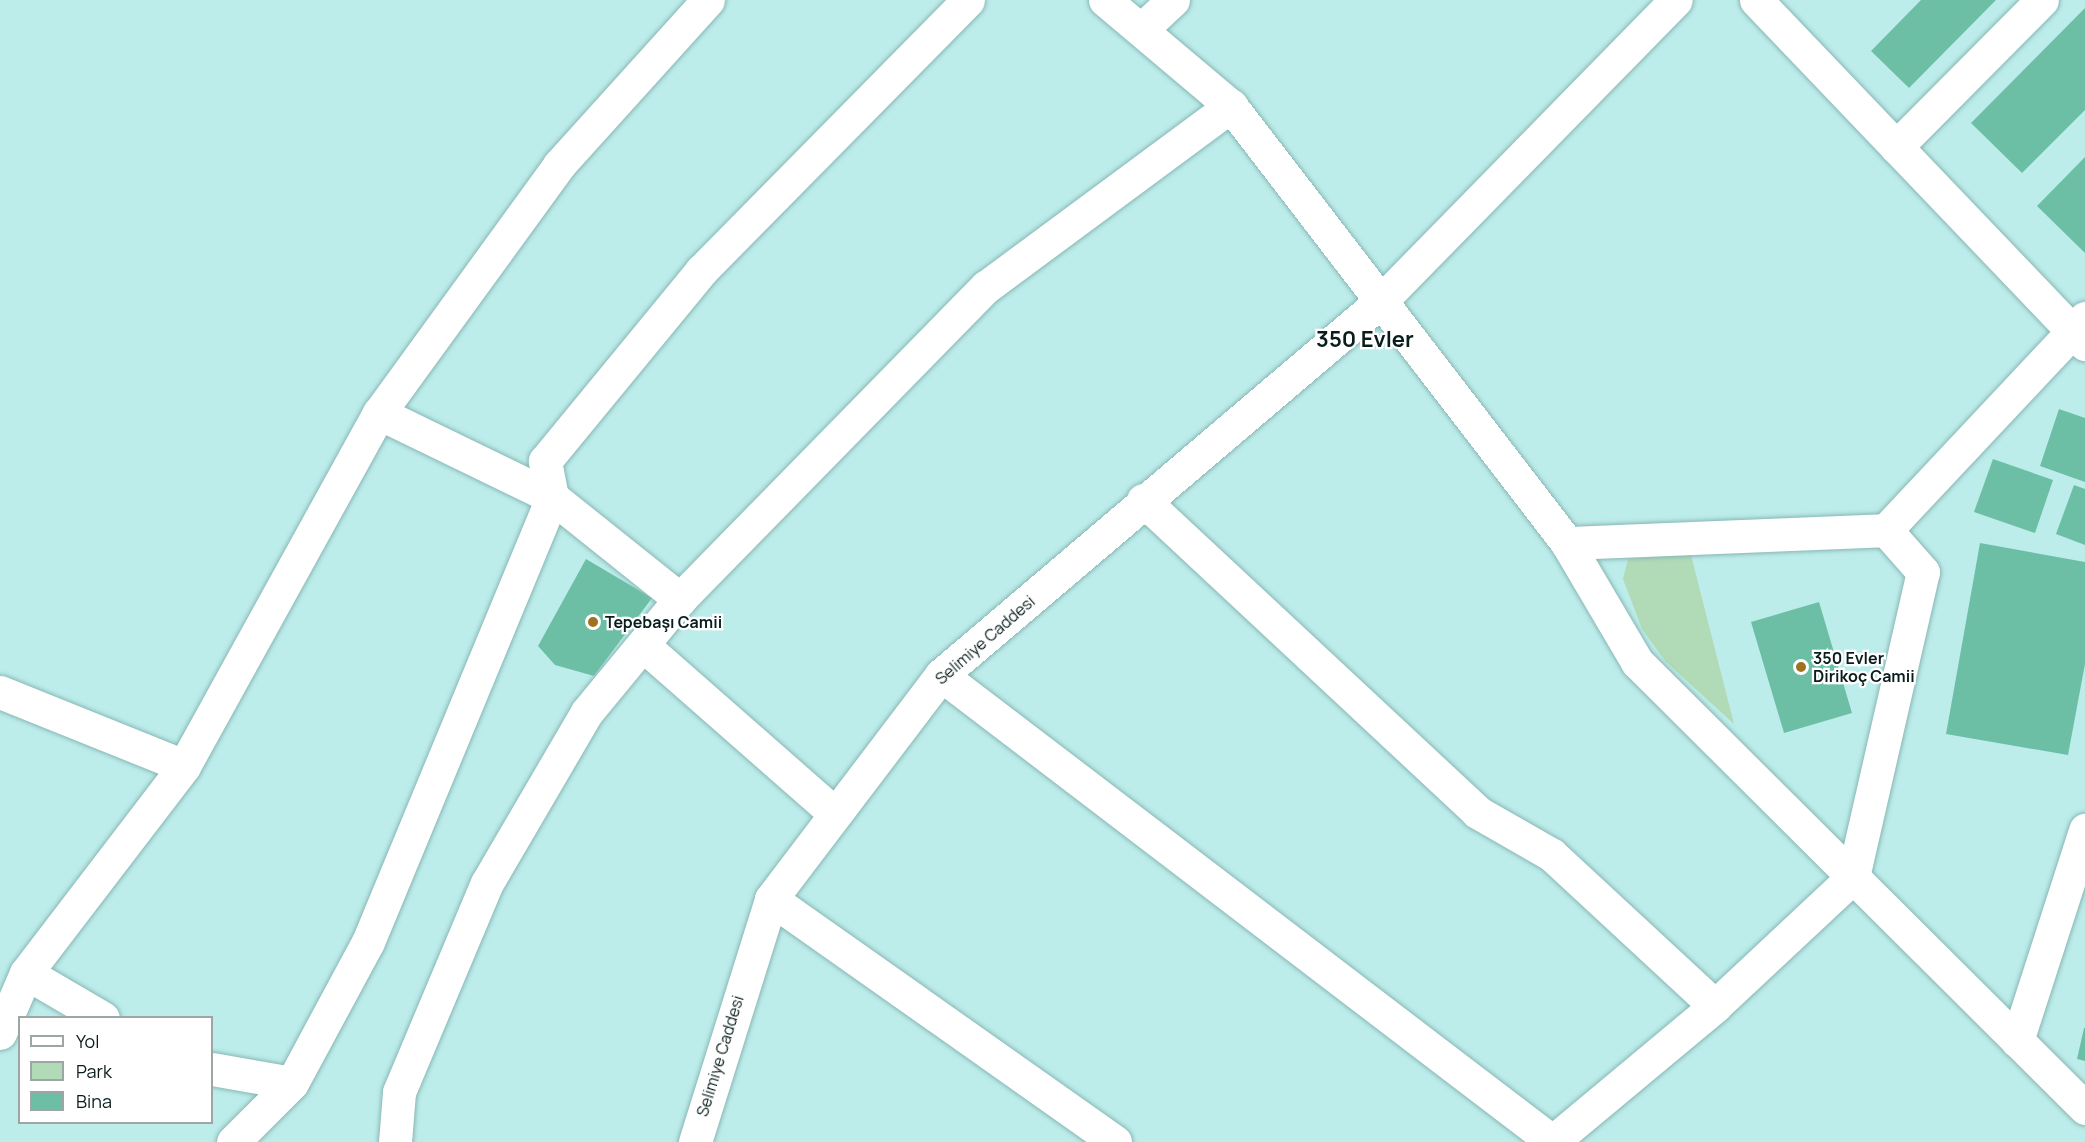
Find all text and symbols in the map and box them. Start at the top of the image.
district label: 350 Evler [1316,327,1414,353]
street label: Selimiye Caddesi [931,592,1039,688]
place label: Tepebaşı Camii [605,612,722,632]
marker: Tepebaşı Camii [586,615,600,629]
place label: 350 Evler Dirikoç Camii [1813,648,1915,686]
marker: 350 Evler Dirikoç Camii [1794,660,1808,674]
street label: Selimiye Caddesi [692,993,748,1119]
legend [18,1016,213,1124]
text: Yol [76,1029,99,1053]
text: Park [76,1059,112,1083]
text: Bina [76,1089,112,1113]

